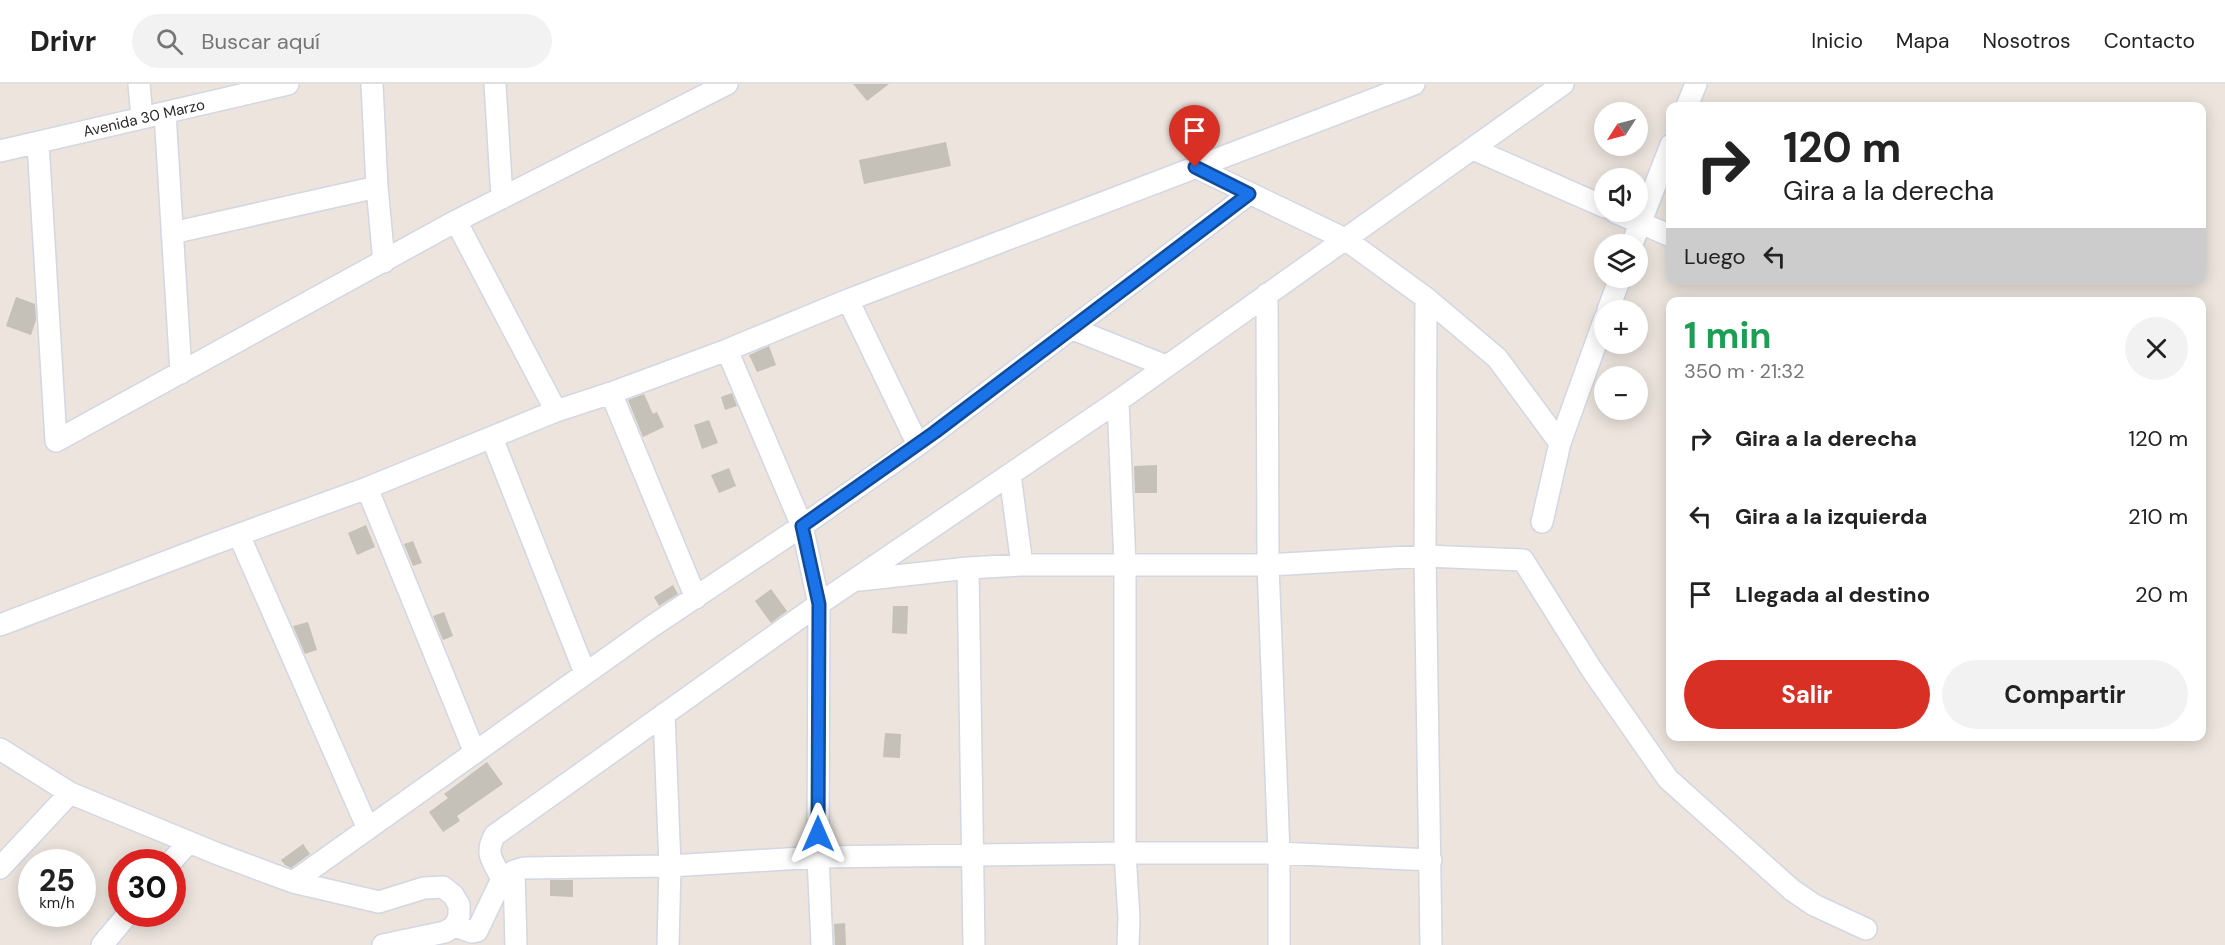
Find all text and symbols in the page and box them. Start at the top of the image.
search box [132,14,552,68]
text: Drivr [30,23,96,60]
icon: search [153,25,186,58]
text: Buscar aquí [201,27,320,56]
text: Inicio [1811,27,1863,55]
text: Mapa [1896,27,1950,55]
text: Nosotros [1983,27,2071,55]
text: Contacto [2104,27,2195,55]
street label: Avenida 30 Marzo [81,94,207,142]
north arrow [1594,102,1648,156]
map controls [1594,102,1648,420]
pin [1169,105,1220,167]
icon: arrive [1178,114,1211,147]
text: 120 m [1783,120,1901,175]
icon: right [1684,126,1762,204]
button: sound [1594,168,1648,222]
text: Gira a la derecha [1783,173,1994,208]
button: layers [1594,234,1648,288]
icon: left [1758,240,1791,273]
text: Luego [1684,242,1746,271]
button: + [1594,300,1648,354]
text: 1 min [1684,312,1772,359]
button: close [2125,317,2188,380]
text: 350 m · 21:32 [1684,358,1805,384]
button: − [1594,366,1648,420]
icon: right [1684,422,1717,455]
text: Gira a la derecha [1735,424,1917,453]
text: 120 m [2128,424,2188,453]
icon: left [1684,500,1717,533]
text: Gira a la izquierda [1735,502,1927,531]
text: 210 m [2128,502,2188,531]
icon: arrive [1684,578,1717,611]
text: Llegada al destino [1735,580,1930,609]
text: 20 m [2135,580,2188,609]
button: Salir [1684,660,1930,729]
button: Compartir [1942,660,2188,729]
position arrow [786,802,850,866]
speed limit sign: 30 [108,849,186,927]
text: 25 [39,861,75,900]
text: km/h [39,893,75,913]

